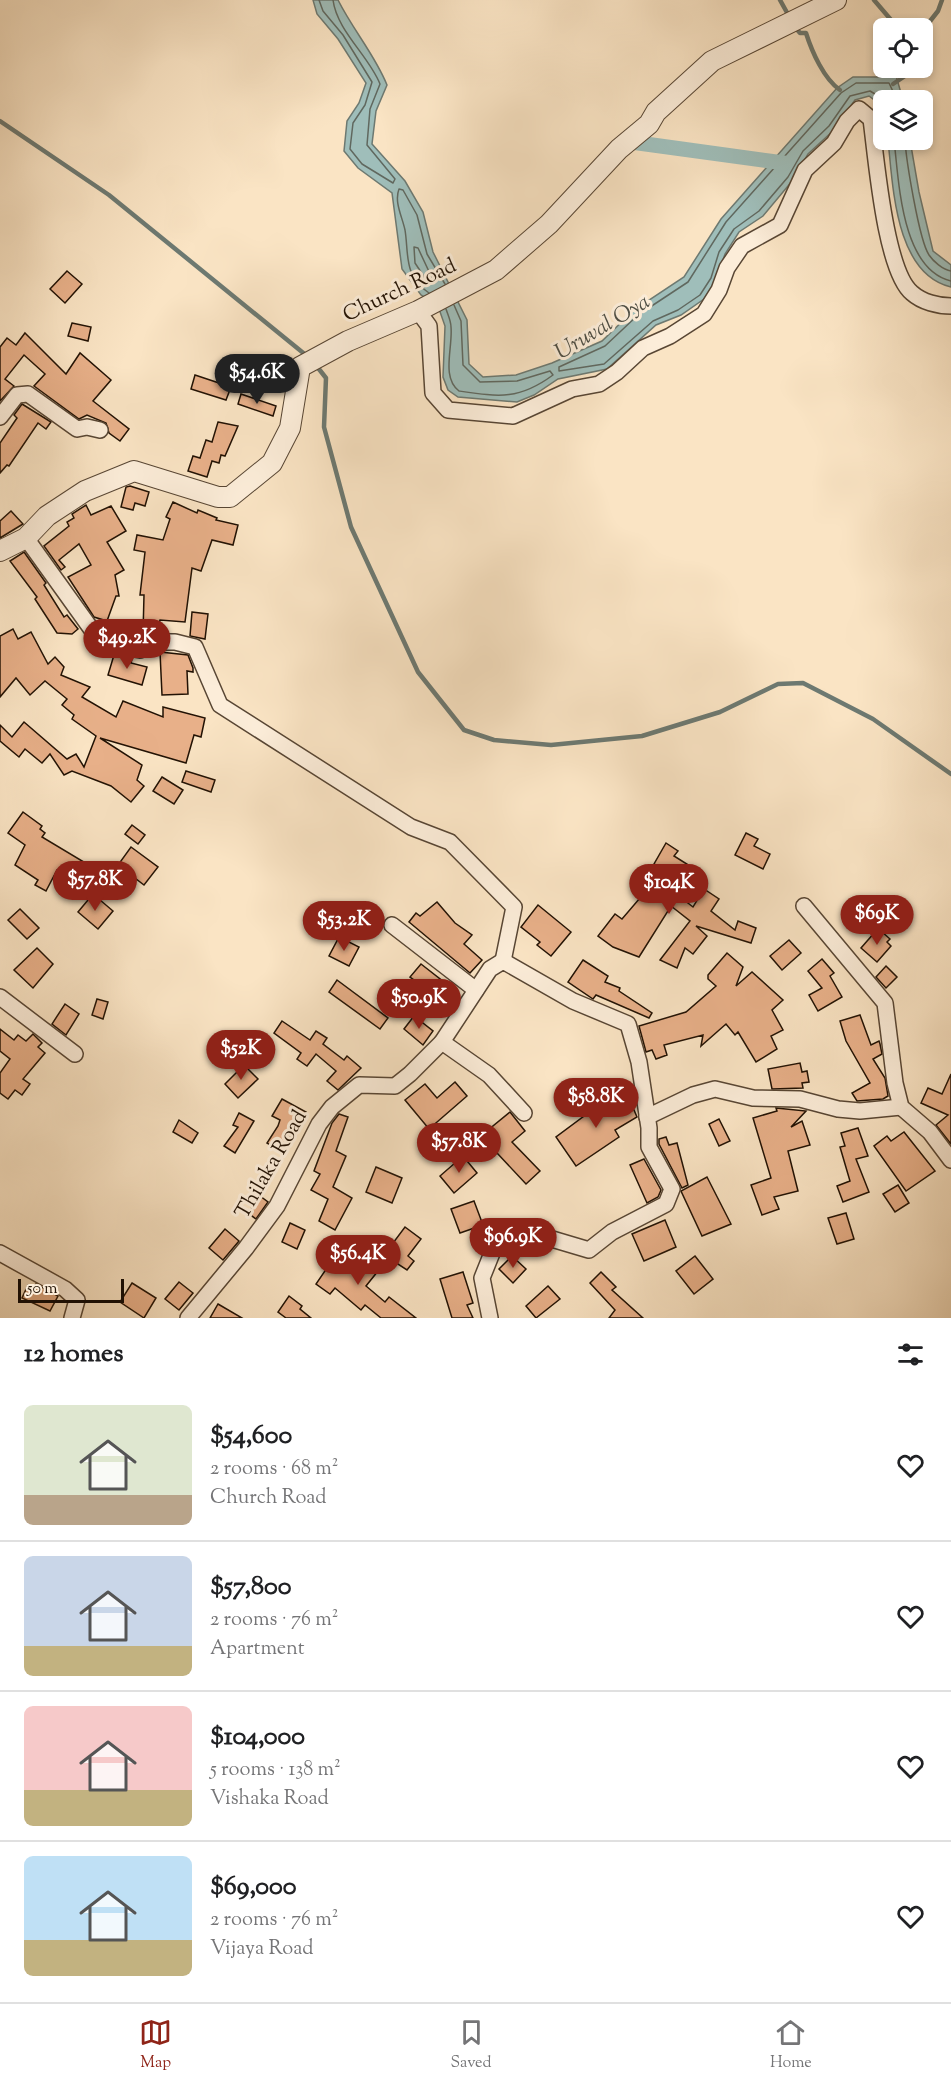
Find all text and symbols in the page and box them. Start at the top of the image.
map controls [873,18,933,150]
button: locate [873,18,933,78]
button: layers [873,90,933,150]
street label: Church Road [338,251,462,330]
water label: Uruval Oya [549,287,657,369]
pin: $54.6K [208,354,306,405]
text: $54.6K [229,359,285,388]
pin: $49.2K [78,619,176,670]
text: $49.2K [97,624,157,653]
pin: $57.8K [46,861,144,912]
pin: $104K [627,864,711,915]
text: $57.8K [67,866,123,895]
text: $104K [643,869,695,898]
pin: $69K [841,895,913,946]
text: $69K [855,900,899,929]
pin: $53.2K [295,901,393,952]
text: $53.2K [317,906,371,935]
pin: $50.9K [370,979,468,1030]
text: $50.9K [391,984,447,1013]
pin: $52K [205,1030,277,1081]
text: $52K [220,1035,262,1064]
pin: $58.8K [547,1078,645,1129]
text: $58.8K [568,1083,624,1112]
street label: Thilaka Road [229,1105,315,1225]
pin: $57.8K [410,1123,508,1174]
text: $57.8K [431,1128,487,1157]
pin: $96.9K [464,1218,562,1269]
text: $96.9K [484,1223,542,1252]
pin: $56.4K [309,1235,407,1286]
text: $56.4K [330,1240,386,1269]
scale bar [18,1276,124,1304]
text: 50 m [27,1278,58,1301]
text: 12 homes [24,1336,123,1373]
icon: filters [894,1338,927,1371]
text: $54,600 [210,1418,292,1455]
icon: home [72,1429,144,1501]
icon: heart [894,1449,927,1482]
text: 2 rooms · 68 m² [210,1455,338,1484]
text: Church Road [210,1484,327,1513]
text: $57,800 [210,1569,292,1606]
icon: home [72,1580,144,1652]
icon: heart [894,1600,927,1633]
text: 2 rooms · 76 m² [210,1606,338,1635]
text: Apartment [210,1635,305,1664]
text: $104,000 [210,1719,305,1756]
icon: home [72,1730,144,1802]
icon: heart [894,1750,927,1783]
text: 5 rooms · 138 m² [210,1756,341,1785]
text: Vishaka Road [210,1785,329,1814]
text: $69,000 [210,1869,296,1906]
icon: home [72,1880,144,1952]
icon: heart [894,1900,927,1933]
text: 2 rooms · 76 m² [210,1906,338,1935]
text: Vijaya Road [210,1935,314,1964]
tab: Map [139,2016,172,2075]
tab: Saved [450,2016,492,2075]
tab: Home [770,2016,812,2075]

